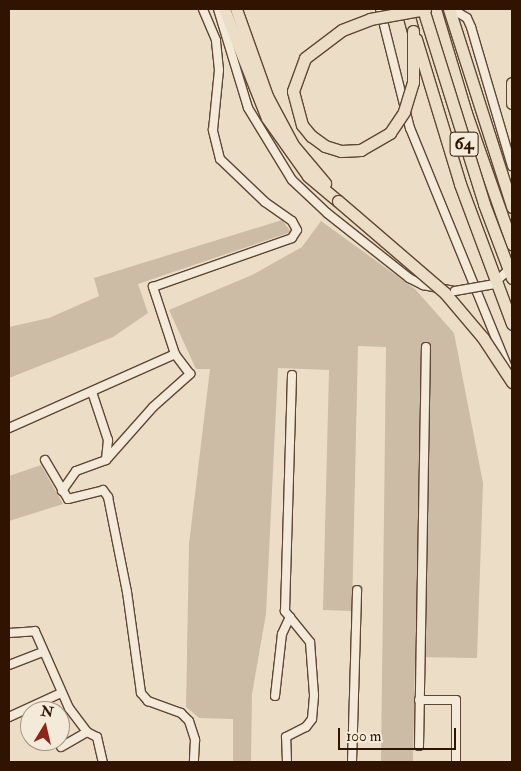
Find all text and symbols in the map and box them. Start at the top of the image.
road number: 64 [449,128,479,160]
north arrow [20,701,70,751]
text: N [40,702,55,721]
scale bar [341,718,458,750]
text: 100 m [346,727,381,746]

